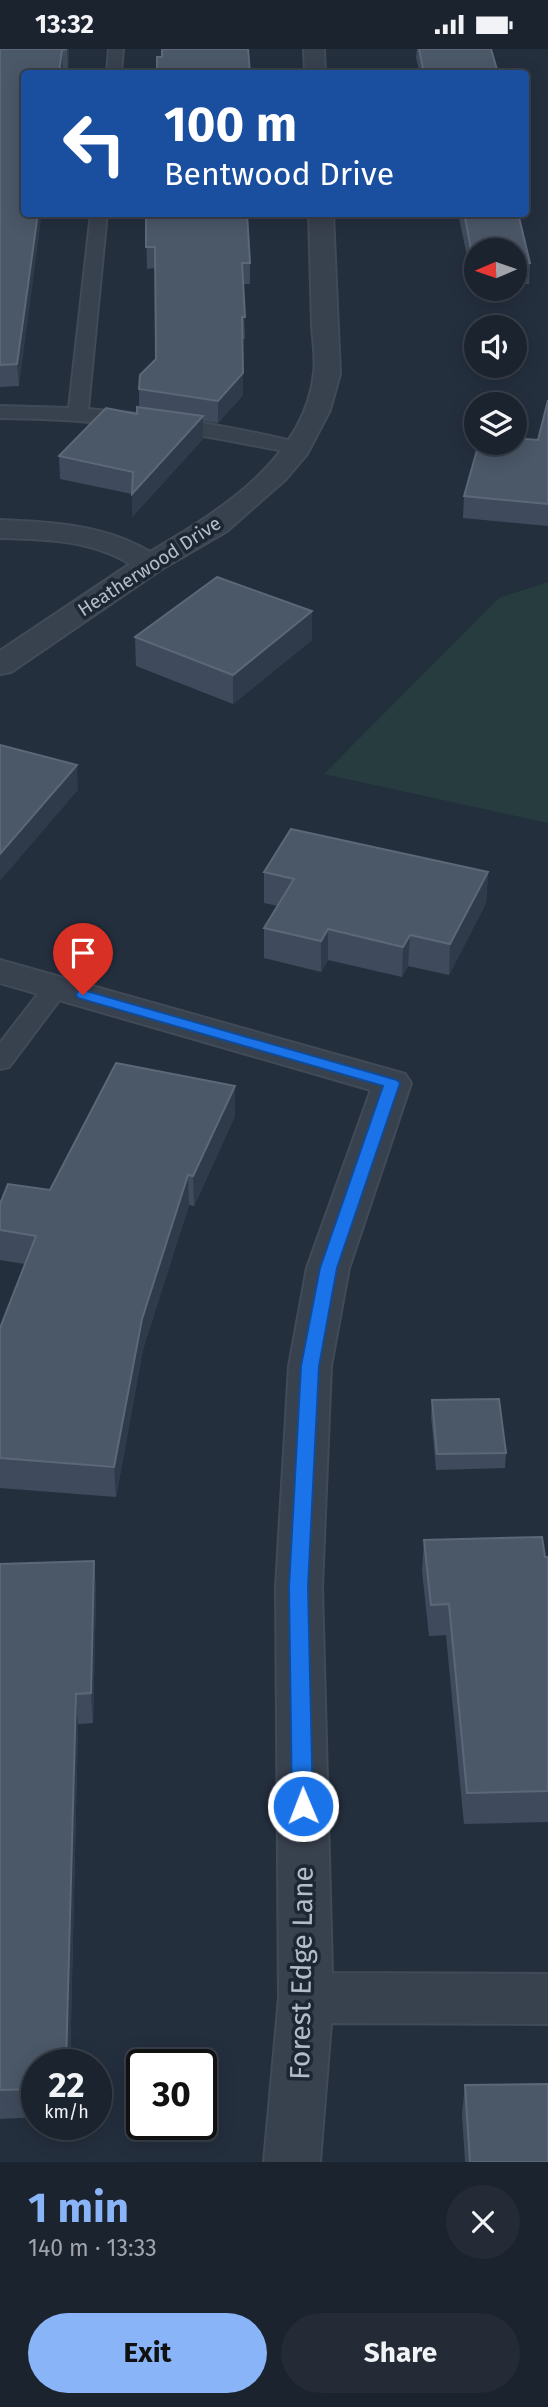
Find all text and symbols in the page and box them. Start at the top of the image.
text: 13:32 [35,9,94,40]
text: 100 m [164,95,297,154]
icon: left [49,98,140,189]
text: Bentwood Drive [164,155,394,193]
north arrow [464,238,527,301]
map controls [464,238,527,455]
button: sound [464,315,527,378]
button: layers [464,392,527,455]
street label: Heatherwood Drive [73,512,225,621]
pin [53,923,113,995]
icon: arrive [64,934,102,972]
position arrow [266,1769,340,1843]
street label: Forest Edge Lane [283,1866,320,2080]
speed limit sign: 30 [126,2049,217,2140]
text: 22 [48,2064,85,2106]
text: km/h [44,2101,89,2123]
text: 1 min [28,2183,129,2233]
button: close [446,2185,520,2259]
text: 140 m · 13:33 [28,2234,157,2262]
button: Exit [28,2313,267,2393]
button: Share [281,2313,520,2393]

